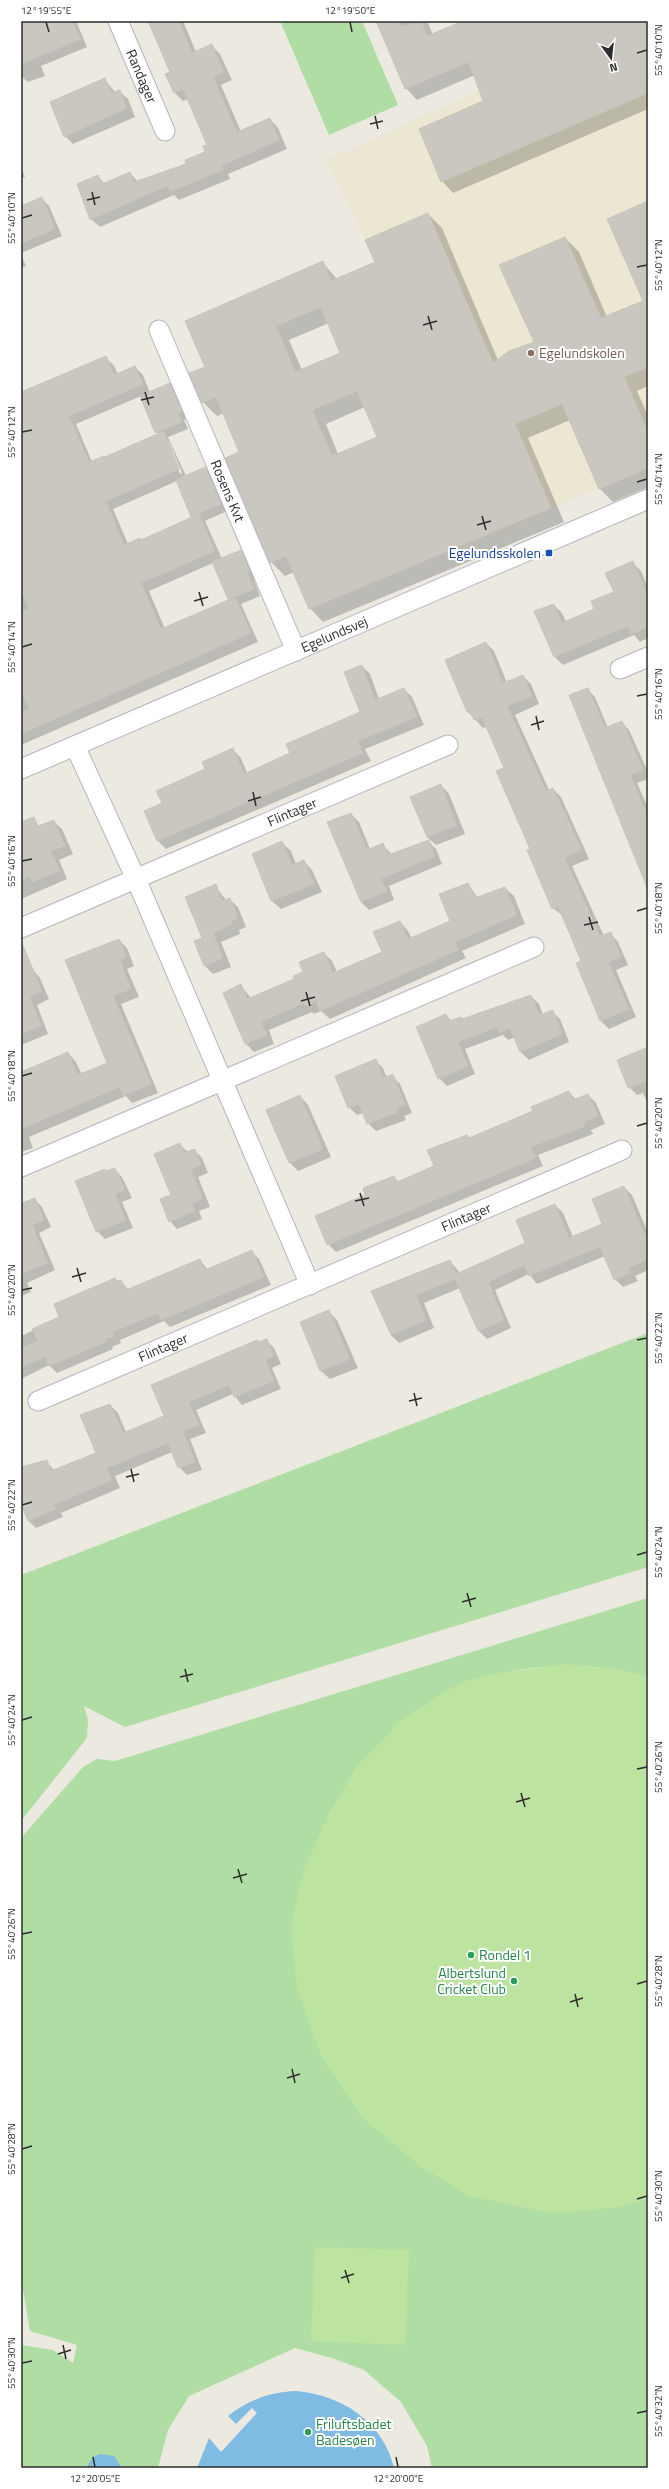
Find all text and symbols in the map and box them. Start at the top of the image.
text: 12°19'55"E [21,3,72,18]
text: 12°19'50"E [325,3,376,18]
text: 55°40'10"N [651,24,666,76]
north arrow [591,38,631,78]
street label: Randager [121,46,163,106]
text: N [608,59,619,76]
text: 55°40'10"N [4,192,19,244]
text: 55°40'12"N [651,239,666,291]
place label: Egelundskolen [539,342,625,363]
marker: Egelundskolen [526,348,536,358]
text: 55°40'12"N [4,406,19,458]
text: 55°40'14"N [651,453,666,505]
street label: Rosens Kvt [206,456,251,525]
place label: Egelundsskolen [449,542,541,563]
marker: Egelundsskolen [544,548,554,558]
street label: Egelundsvej [297,610,371,657]
text: 55°40'14"N [4,621,19,673]
text: 55°40'16"N [651,668,666,720]
street label: Flintager [264,791,320,831]
text: 55°40'16"N [4,835,19,887]
text: 55°40'18"N [651,882,666,934]
text: 55°40'18"N [4,1050,19,1102]
text: 55°40'20"N [651,1097,666,1149]
street label: Flintager [438,1197,494,1236]
text: 55°40'20"N [4,1264,19,1316]
text: 55°40'22"N [651,1312,666,1364]
street label: Flintager [135,1327,191,1367]
text: 55°40'22"N [4,1479,19,1531]
text: 55°40'24"N [651,1526,666,1578]
text: 55°40'24"N [4,1694,19,1746]
text: 55°40'26"N [651,1741,666,1793]
text: 55°40'26"N [4,1908,19,1960]
place label: Rondel 1 [479,1944,531,1965]
marker: Rondel 1 [466,1950,476,1960]
text: 55°40'28"N [651,1955,666,2007]
place label: Albertslund Cricket Club [437,1962,506,1999]
marker: Albertslund Cricket Club [509,1976,519,1986]
text: 55°40'28"N [4,2123,19,2175]
text: 55°40'30"N [651,2170,666,2222]
text: 55°40'30"N [4,2337,19,2389]
text: 55°40'32"N [651,2385,666,2437]
place label: Friluftsbadet Badesøen [316,2413,392,2450]
marker: Friluftsbadet Badesøen [303,2427,313,2437]
text: 12°20'05"E [70,2471,121,2486]
text: 12°20'00"E [373,2471,424,2486]

